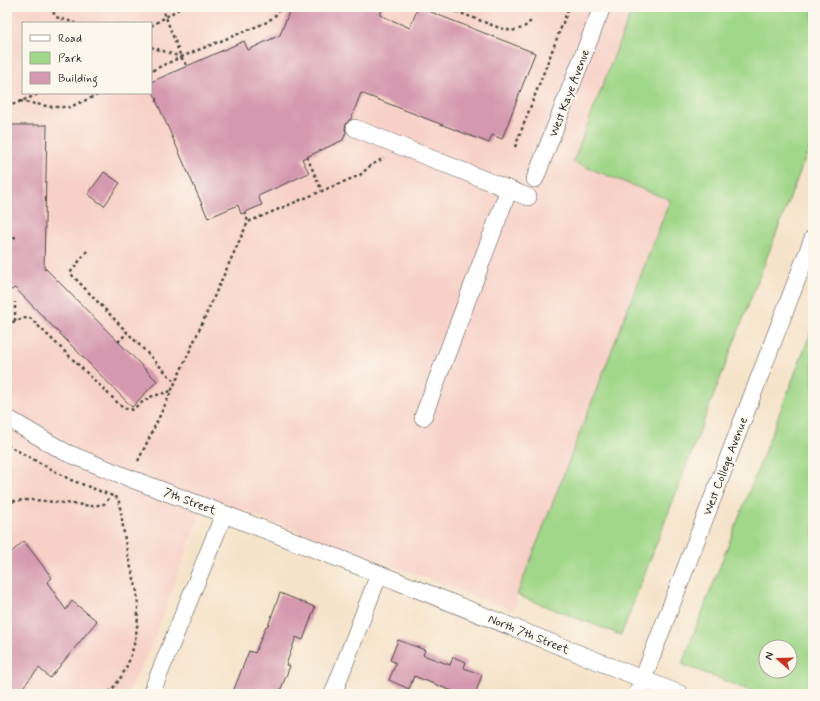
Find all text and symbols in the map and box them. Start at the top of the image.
legend [22,22,152,94]
text: Road [58,31,82,47]
street label: West Kaye Avenue [546,47,594,140]
text: Park [58,51,82,67]
text: Building [58,71,98,88]
street label: West College Avenue [700,415,752,518]
street label: 7th Street [161,485,218,519]
street label: North 7th Street [486,611,572,658]
north arrow [758,639,798,679]
text: N [762,650,777,662]

